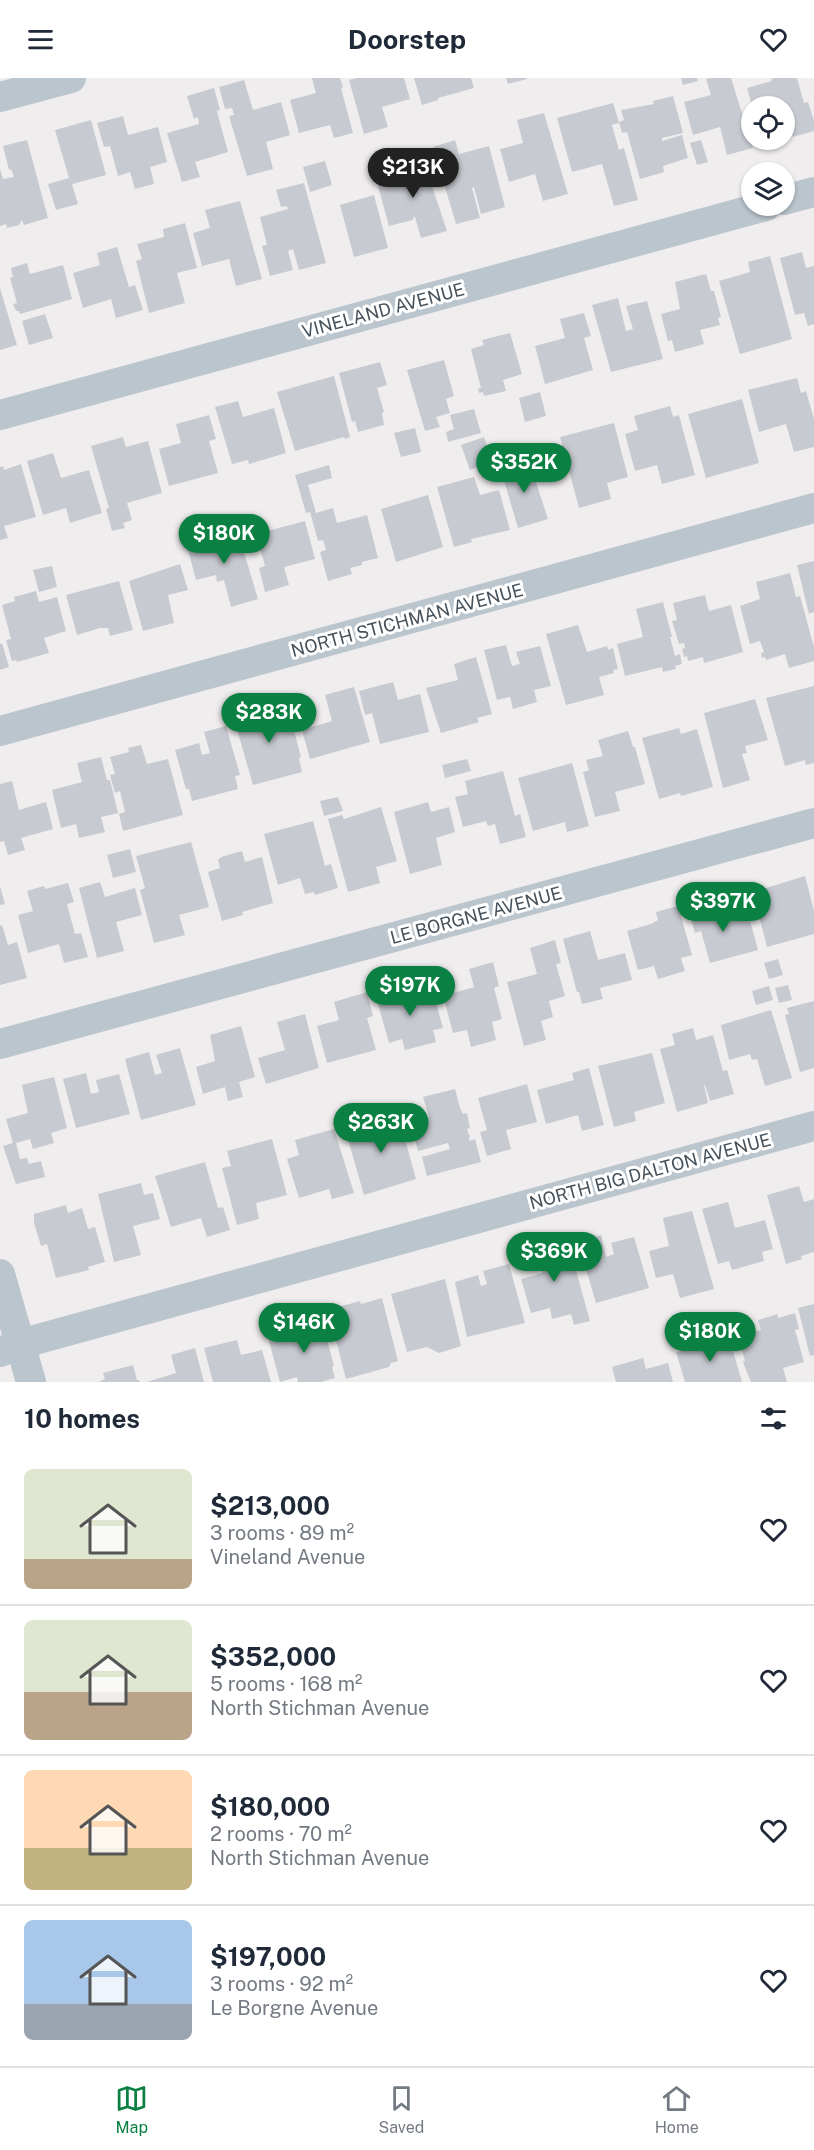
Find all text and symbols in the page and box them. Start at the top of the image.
icon: menu [24,23,57,56]
text: Doorstep [348,23,466,55]
icon: heart [757,23,790,56]
map controls [741,96,795,216]
button: locate [741,96,795,150]
pin: $213K [371,148,455,199]
text: $213K [382,155,444,179]
button: layers [741,162,795,216]
street label: VINELAND AVENUE [299,278,467,342]
pin: $352K [482,443,566,494]
text: $352K [490,450,558,474]
pin: $180K [182,514,266,565]
text: $180K [193,521,255,545]
street label: NORTH STICHMAN AVENUE [289,579,525,661]
pin: $283K [227,693,311,744]
text: $283K [235,700,303,724]
street label: LE BORGNE AVENUE [388,882,564,948]
pin: $397K [681,882,765,933]
text: $397K [690,889,756,913]
pin: $197K [368,966,452,1017]
text: $197K [379,973,441,997]
pin: $263K [339,1103,423,1154]
text: $263K [347,1110,415,1134]
street label: NORTH BIG DALTON AVENUE [527,1129,773,1213]
pin: $369K [512,1232,596,1283]
text: $369K [520,1239,588,1263]
pin: $146K [262,1303,346,1354]
text: $146K [273,1310,335,1334]
pin: $180K [668,1312,752,1363]
text: $180K [679,1319,741,1343]
icon: filters [757,1402,790,1435]
text: 10 homes [24,1403,140,1434]
text: $213,000 [210,1490,330,1521]
icon: home [72,1493,144,1565]
icon: heart [757,1513,790,1546]
text: 3 rooms · 89 m² [210,1521,354,1545]
text: Vineland Avenue [210,1545,365,1569]
text: $352,000 [210,1641,336,1672]
icon: home [72,1644,144,1716]
icon: heart [757,1664,790,1697]
text: 5 rooms · 168 m² [210,1672,362,1696]
text: North Stichman Avenue [210,1696,429,1720]
text: $180,000 [210,1791,330,1822]
icon: home [72,1794,144,1866]
icon: heart [757,1814,790,1847]
text: 2 rooms · 70 m² [210,1822,352,1846]
text: North Stichman Avenue [210,1846,429,1870]
text: $197,000 [210,1941,326,1972]
icon: home [72,1944,144,2016]
icon: heart [757,1964,790,1997]
text: 3 rooms · 92 m² [210,1972,353,1996]
text: Le Borgne Avenue [210,1996,378,2020]
tab: Map [115,2082,148,2137]
tab: Saved [379,2082,424,2137]
tab: Home [655,2082,699,2137]

